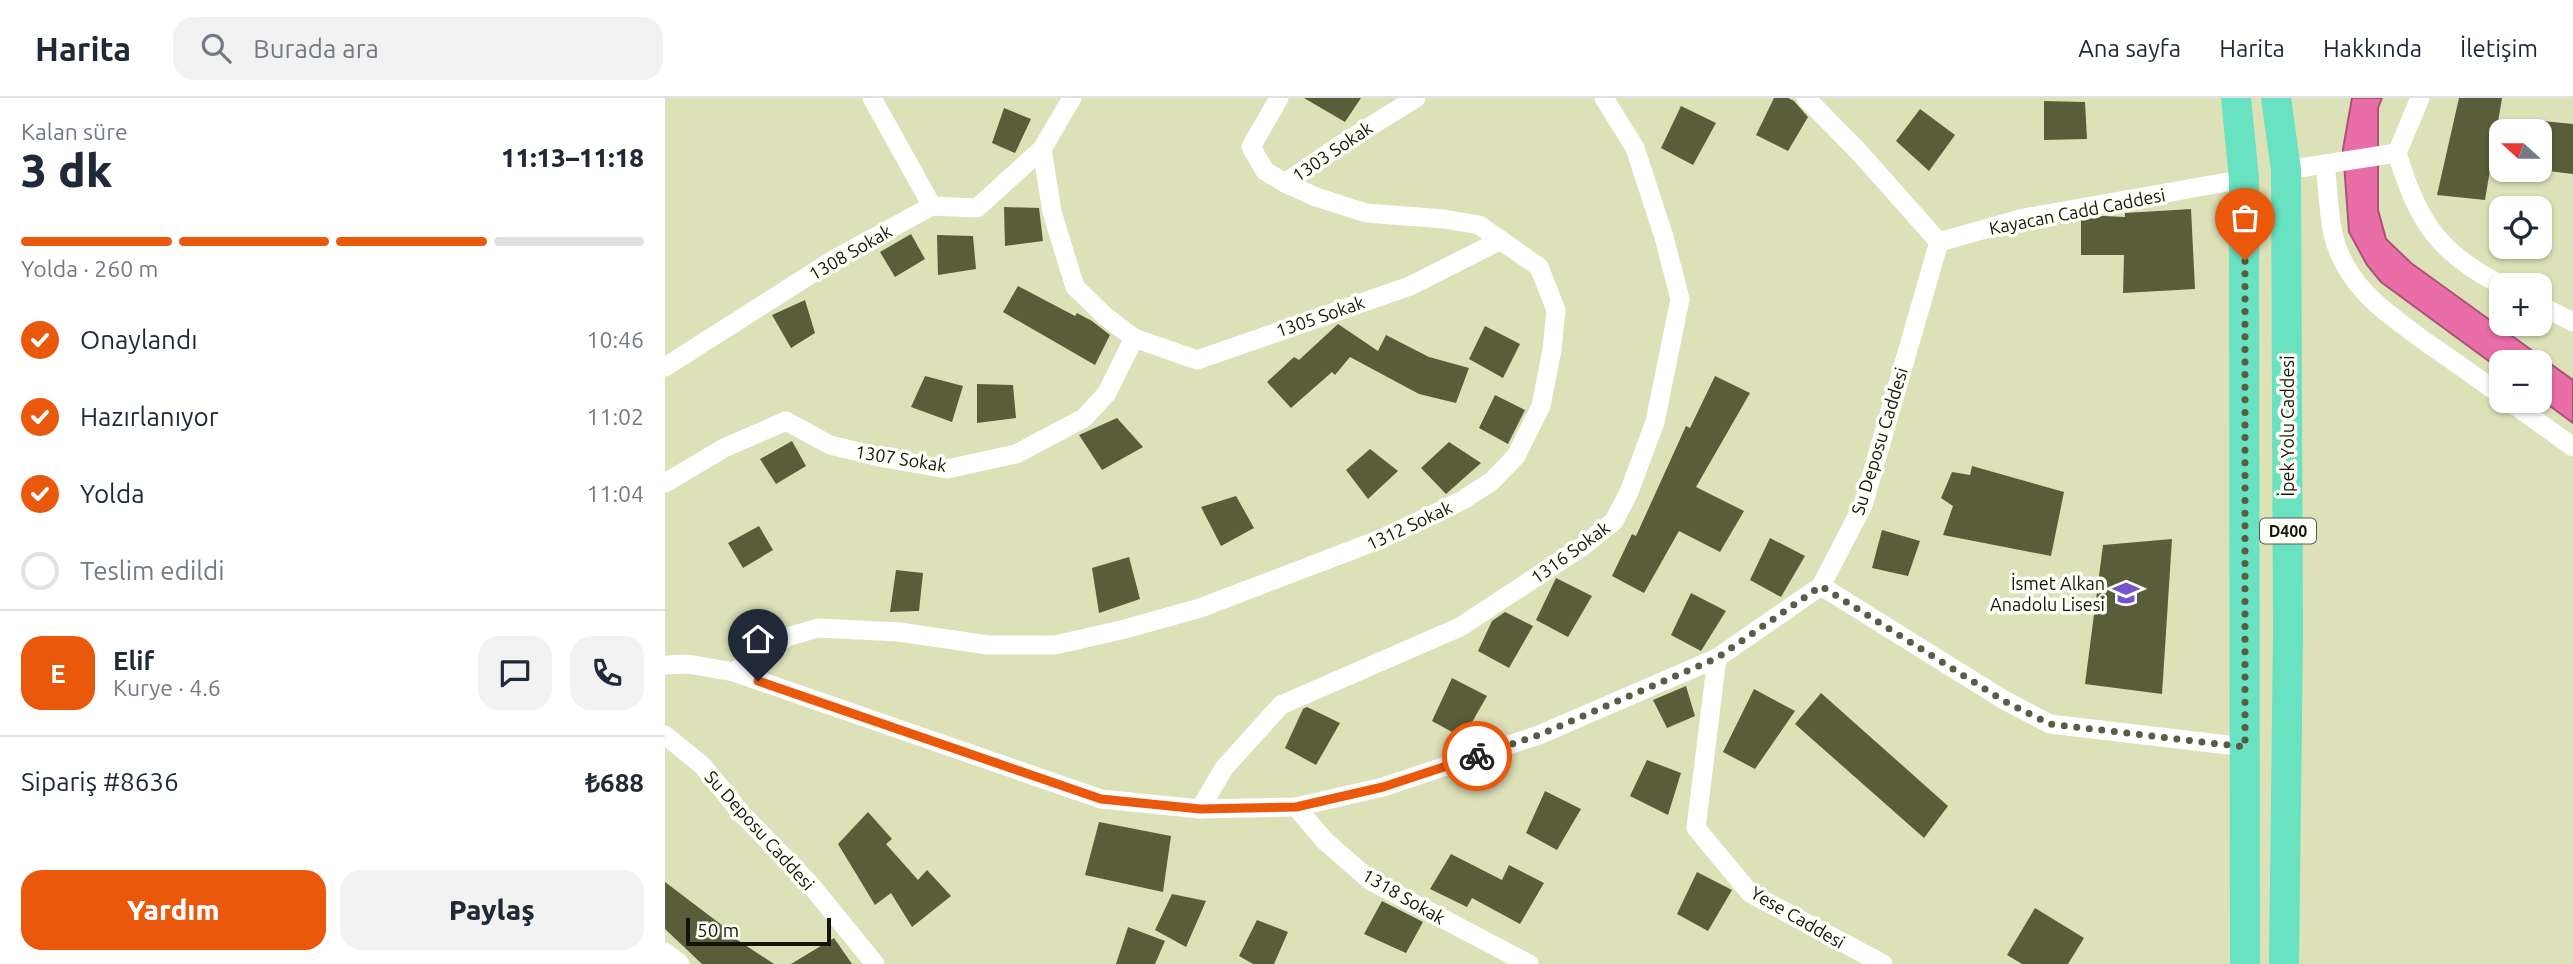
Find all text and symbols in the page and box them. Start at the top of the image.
search box [173,17,663,80]
icon: search [197,29,235,67]
text: Harita [35,30,131,67]
text: Burada ara [253,34,379,63]
text: Ana sayfa [2078,35,2181,62]
text: Harita [2219,35,2285,62]
text: Hakkında [2323,35,2422,62]
text: İletişim [2460,35,2538,62]
street label: 1303 Sokak [1288,117,1376,185]
text: Kalan süre [21,119,128,144]
north arrow [2489,119,2551,182]
map controls [2489,119,2552,413]
text: 11:13–11:18 [501,143,644,172]
text: 3 dk [21,144,112,196]
street label: Kayacan Cadd Caddesi [1987,184,2167,238]
pin [2215,188,2275,260]
button: locate [2489,196,2552,259]
icon: bag [2226,199,2264,237]
street label: 1308 Sokak [805,220,895,284]
text: Yolda · 260 m [21,256,158,281]
button: + [2489,273,2552,336]
street label: 1305 Sokak [1273,292,1367,340]
icon: check [21,321,59,359]
text: Onaylandı [80,325,198,354]
text: 10:46 [586,327,644,352]
button: − [2489,350,2552,413]
street label: İpek Yolu Caddesi [2277,355,2297,497]
street label: Su Deposu Caddesi [1847,365,1911,517]
icon: check [21,398,59,436]
text: Hazırlanıyor [80,402,219,431]
text: 11:02 [586,404,644,429]
street label: 1307 Sokak [854,441,948,475]
icon: check [21,475,59,513]
text: Yolda [80,479,145,508]
text: 11:04 [586,481,644,506]
street label: 1312 Sokak [1363,496,1455,554]
street label: 1316 Sokak [1527,517,1613,587]
road number: D400 [2260,518,2316,544]
text: Teslim edildi [80,556,225,585]
place label: İsmet Alkan Anadolu Lisesi [1990,573,2105,614]
school or university icon: İsmet Alkan Anadolu Lisesi [2111,578,2141,608]
pin [728,609,788,681]
icon: home [739,620,777,658]
button: chat [478,636,552,710]
button: phone [570,636,644,710]
text: Elif [113,646,154,675]
text: E [50,659,66,688]
text: Kurye · 4.6 [113,675,221,700]
courier [1442,721,1512,791]
icon: bike [1458,737,1496,775]
street label: Su Deposu Caddesi [701,766,819,894]
text: Sipariş #8636 [21,767,179,796]
text: ₺688 [585,768,644,797]
street label: 1318 Sokak [1359,864,1449,928]
button: Yardım [21,870,326,950]
button: Paylaş [340,870,644,950]
street label: Yese Caddesi [1748,882,1848,952]
scale bar [686,915,831,947]
text: 50 m [697,919,739,941]

